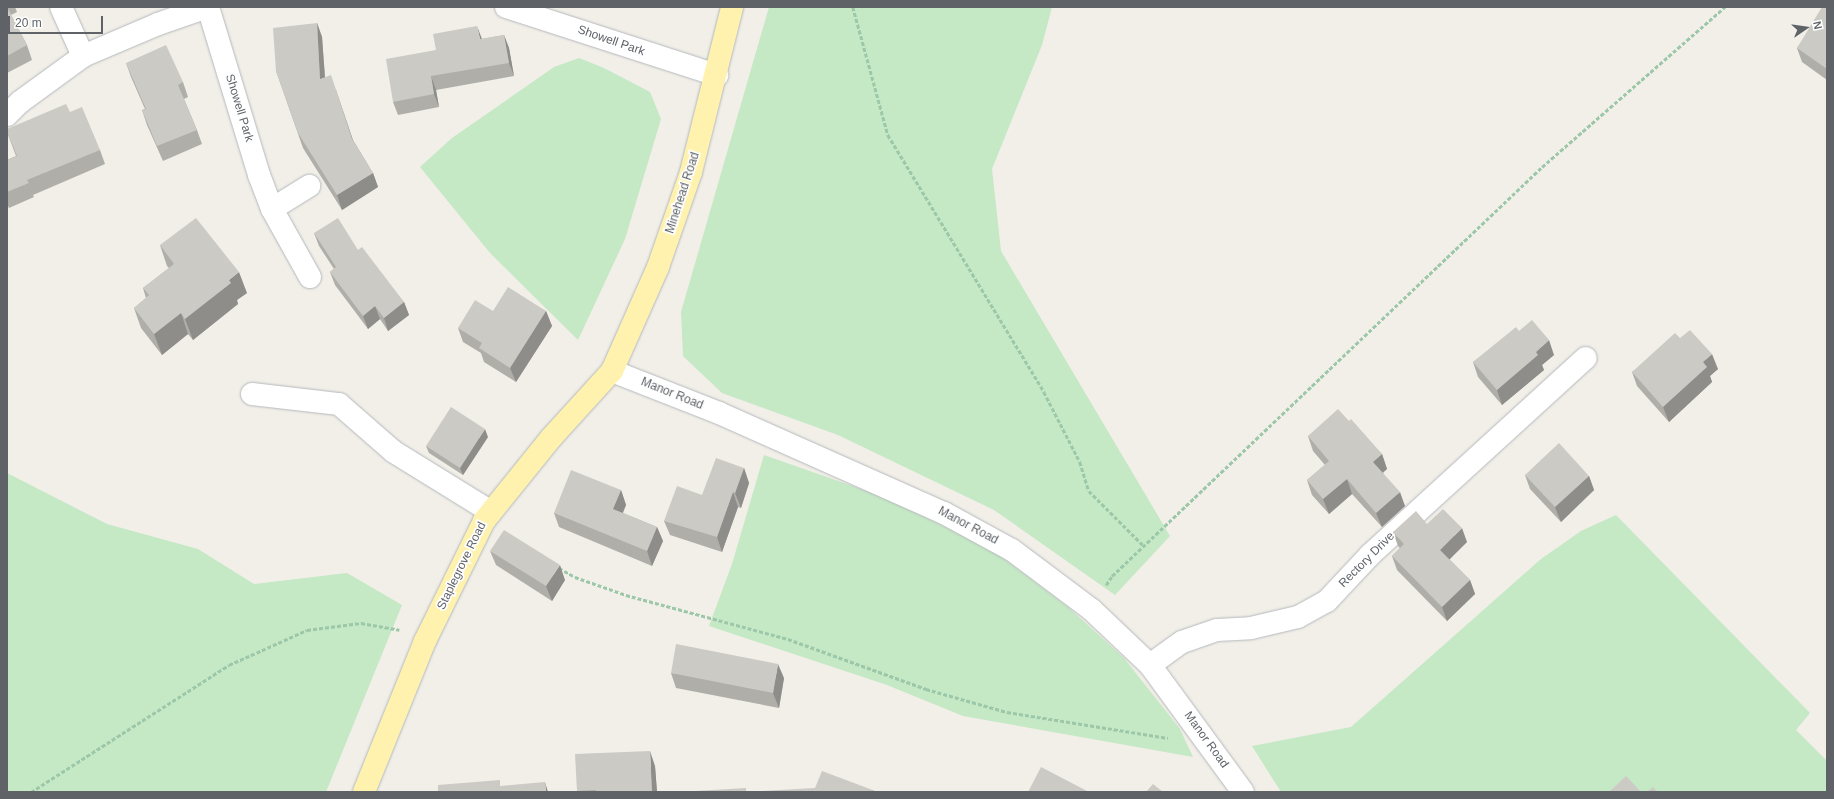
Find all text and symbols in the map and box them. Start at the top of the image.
scale bar [10,8,105,34]
north arrow [1786,8,1826,48]
text: 20 m [15,16,42,30]
text: N [1811,20,1824,31]
street label: Showell Park [576,23,646,59]
street label: Showell Park [222,72,256,144]
street label: Minehead Road [663,150,703,236]
street label: Manor Road [639,375,705,413]
street label: Manor Road [935,504,1001,548]
street label: Staplegrove Road [434,520,490,612]
street label: Rectory Drive [1336,529,1398,591]
street label: Manor Road [1181,709,1231,771]

